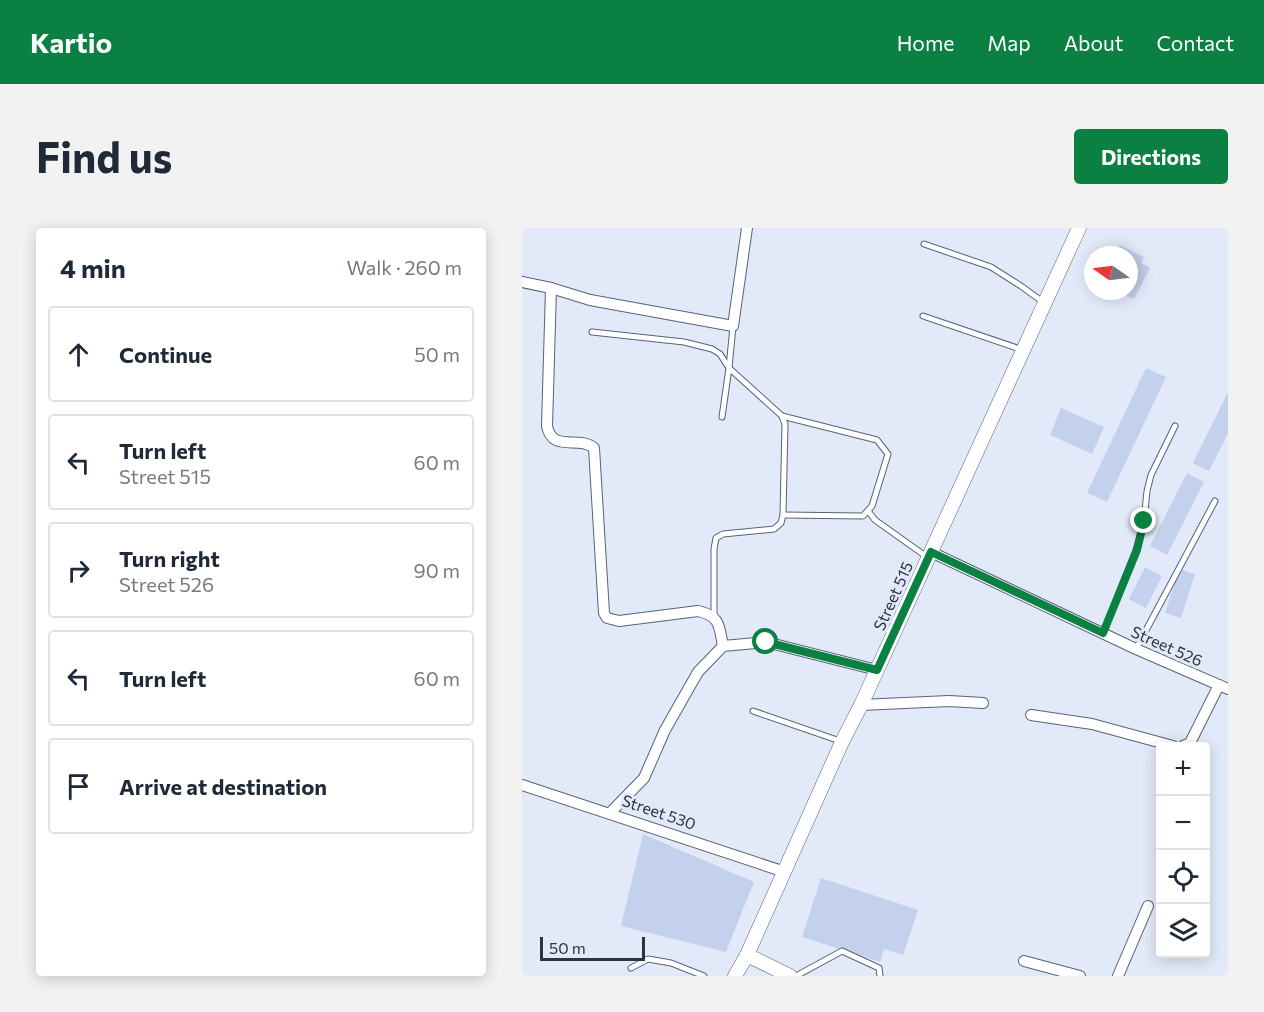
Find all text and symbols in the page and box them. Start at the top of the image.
text: Kartio [30,25,112,59]
text: Home [897,30,954,55]
text: Map [987,30,1031,55]
text: About [1064,30,1123,55]
text: Contact [1156,30,1234,55]
button: Directions [1074,129,1228,184]
text: Find us [36,130,172,182]
north arrow [1084,246,1138,300]
text: 4 min [60,252,126,283]
text: Walk · 260 m [346,255,462,279]
icon: ahead [62,338,95,371]
text: Continue [119,341,212,368]
text: 50 m [414,342,460,366]
text: Turn left [119,437,206,464]
icon: left [62,446,95,479]
text: 60 m [414,450,460,474]
text: Street 515 [119,464,211,488]
route end [1130,507,1156,533]
text: Turn right [119,545,220,572]
icon: right [62,554,95,587]
text: 90 m [414,558,460,582]
street label: Street 515 [869,558,916,633]
text: Street 526 [119,572,214,596]
street label: Street 526 [1129,621,1206,670]
route start [752,628,778,654]
icon: left [62,662,95,695]
text: Turn left [119,665,206,692]
text: 60 m [414,666,460,690]
map controls [1156,742,1210,958]
button: + [1156,742,1210,796]
icon: arrive [62,770,95,803]
text: Arrive at destination [119,773,327,800]
street label: Street 530 [620,790,699,833]
button: − [1156,796,1210,850]
button: locate [1156,850,1210,904]
button: layers [1156,904,1210,958]
scale bar [540,934,645,962]
text: 50 m [549,938,586,957]

